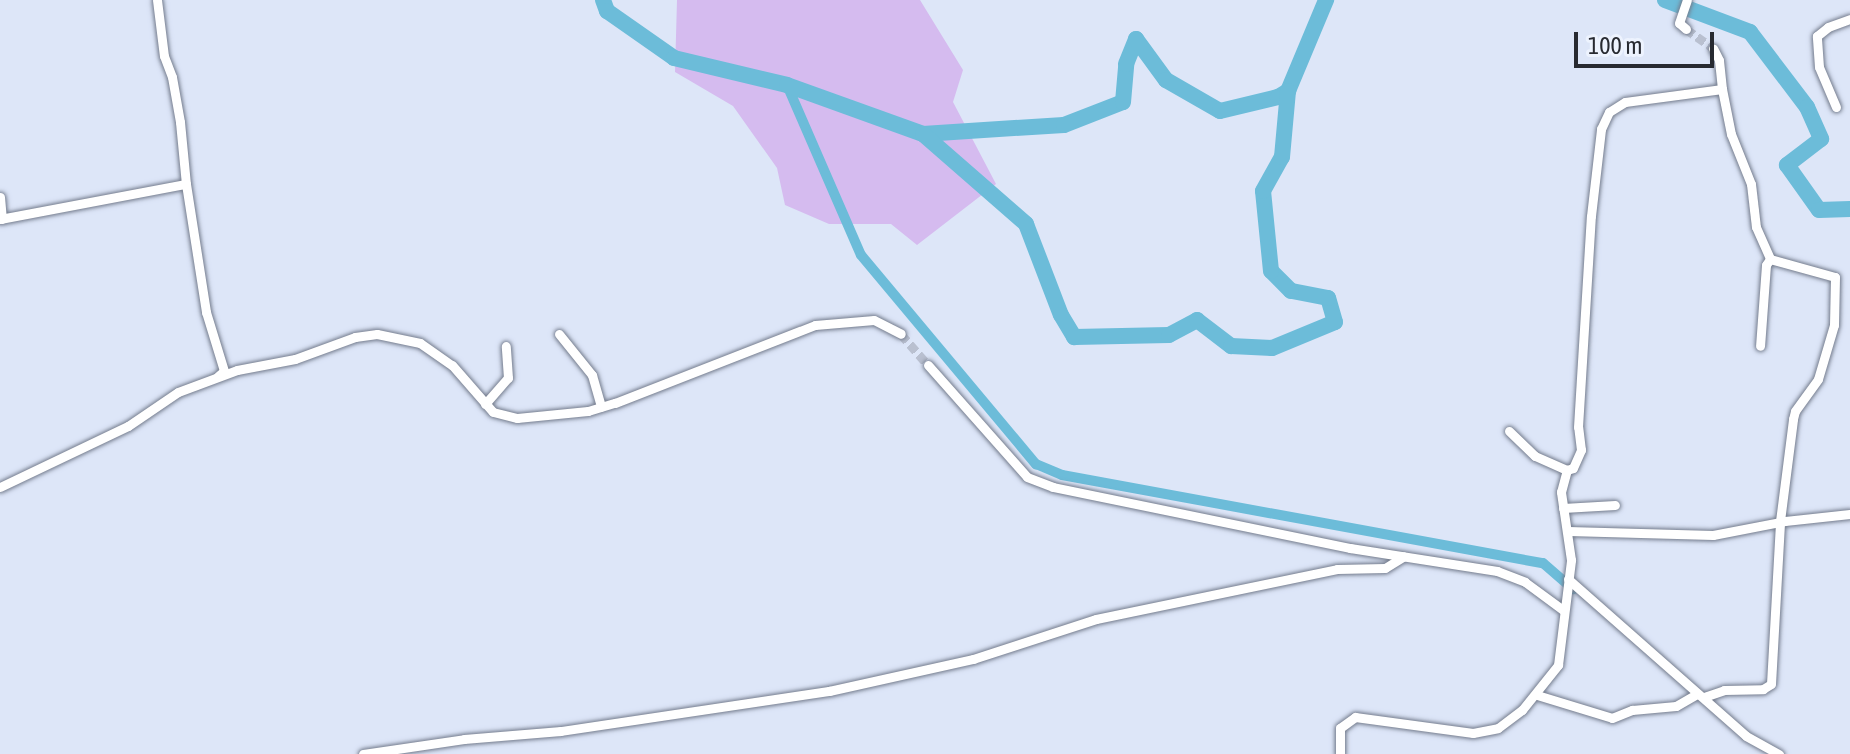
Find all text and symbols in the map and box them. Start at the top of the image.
scale bar [1578,16,1718,66]
text: 100 m [1588,32,1642,59]

